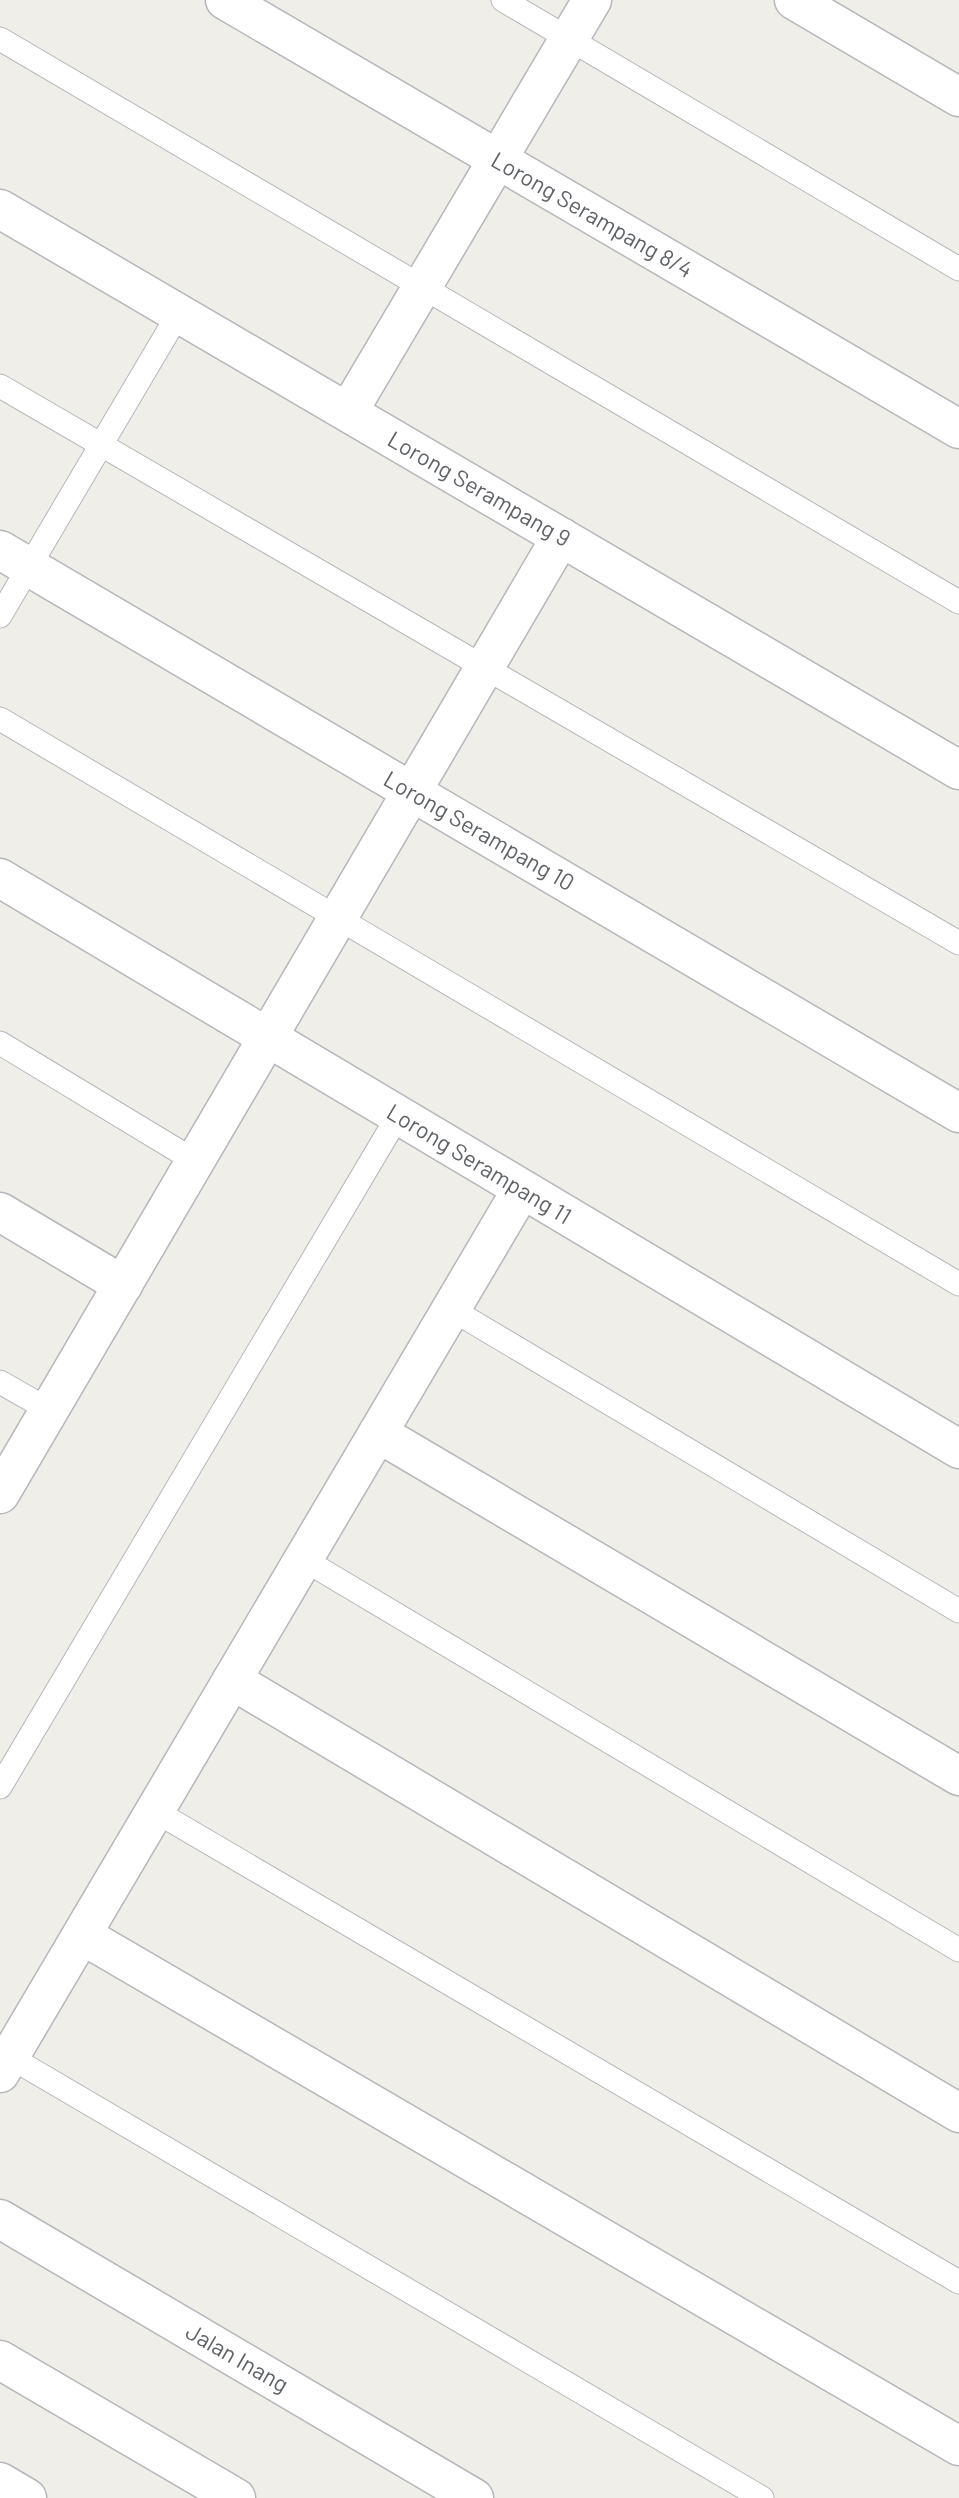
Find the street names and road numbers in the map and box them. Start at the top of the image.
street label: Lorong Serampang 8/4 [487,145,698,283]
street label: Lorong Serampang 9 [383,424,576,552]
street label: Lorong Serampang 10 [379,764,580,896]
street label: Lorong Serampang 11 [382,1097,577,1229]
street label: Jalan Inang [181,2317,294,2398]

